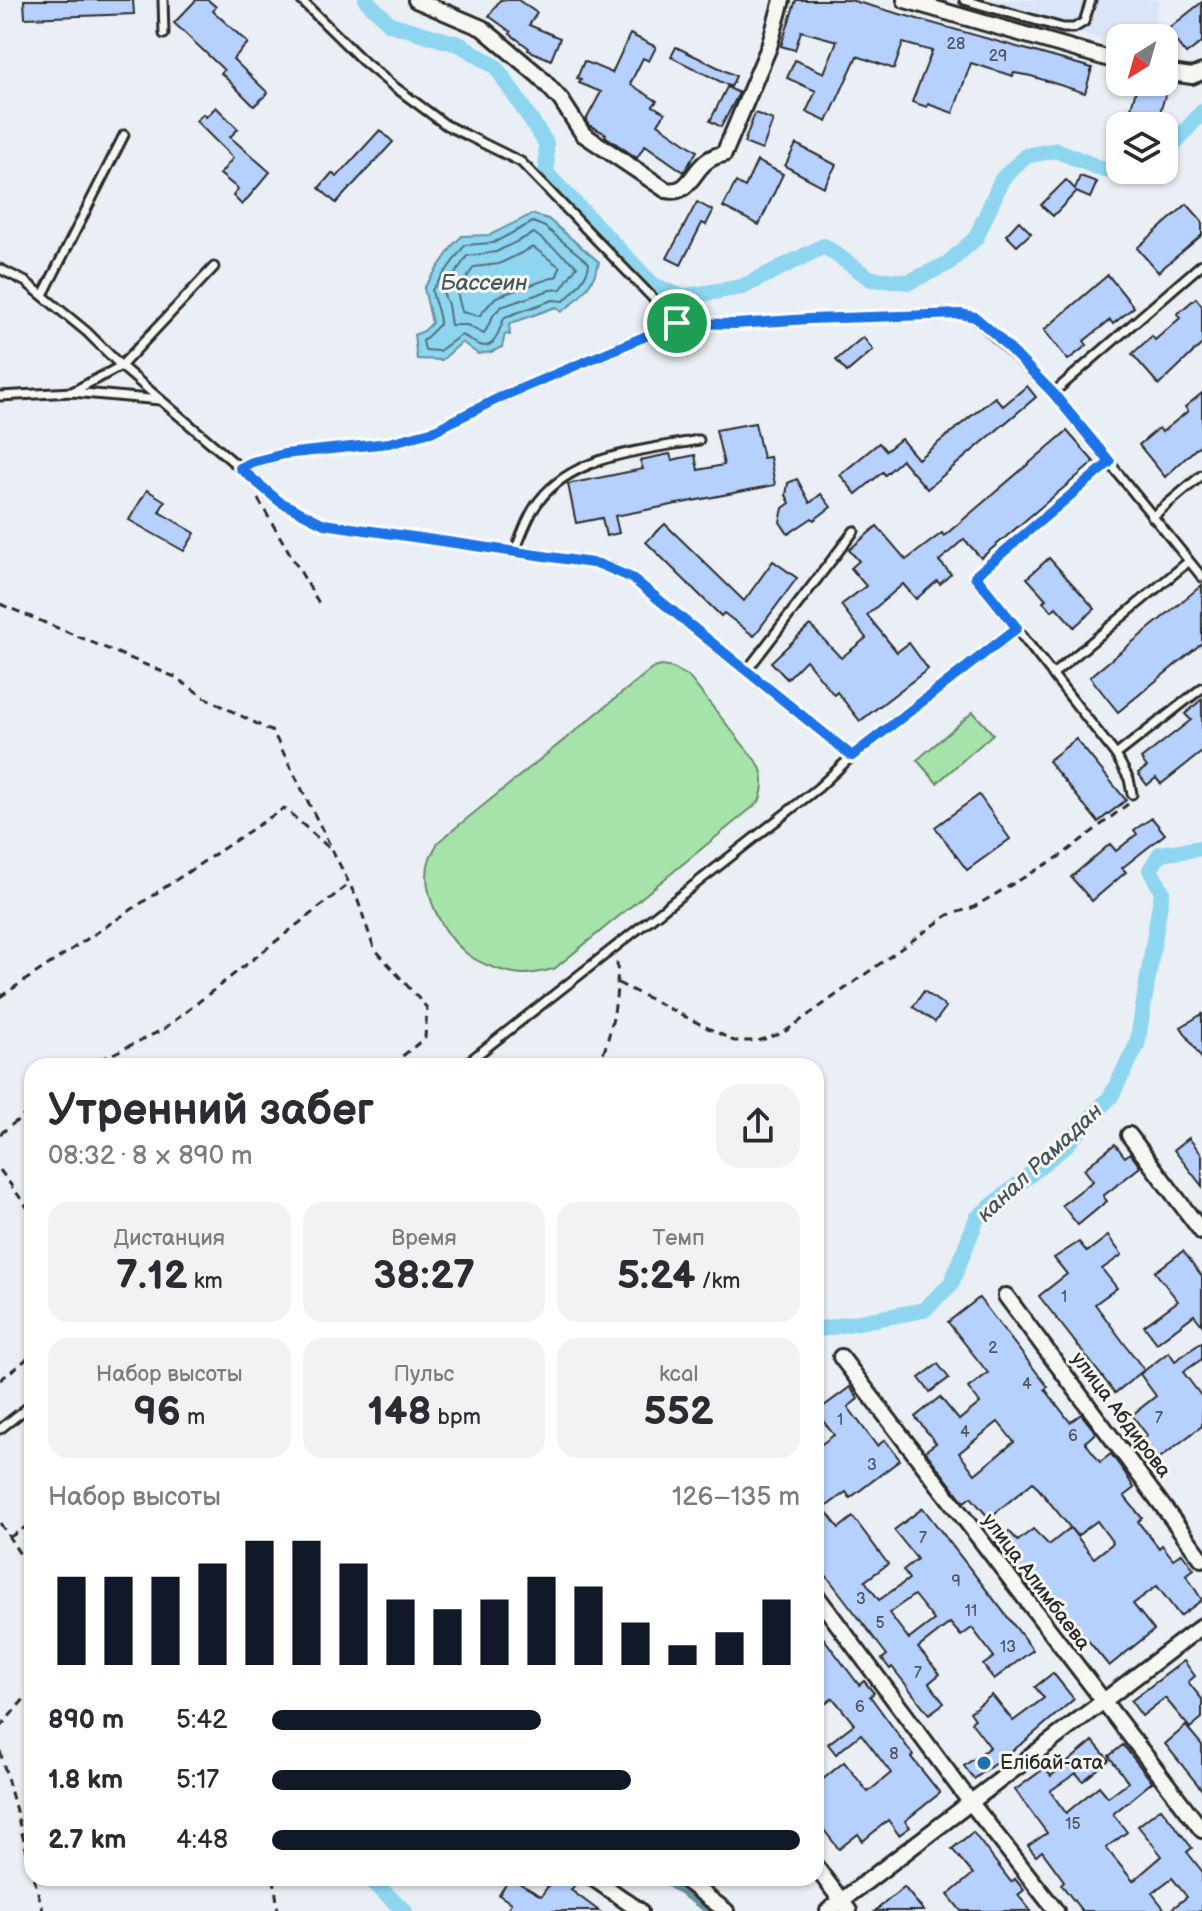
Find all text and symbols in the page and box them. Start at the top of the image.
north arrow [1106,24,1178,96]
map controls [1106,24,1178,184]
house number: 28 [947,35,965,54]
house number: 29 [989,47,1007,66]
button: layers [1106,112,1178,184]
water label: Бассеин [441,270,527,297]
pin [643,289,711,357]
icon: arrive [655,301,699,345]
text: Утренний забег [48,1084,374,1137]
button: share [716,1084,800,1168]
water label: канал Рамадан [972,1098,1108,1228]
text: 08:32 · 8 × 890 m [48,1141,252,1172]
text: Дистанция [114,1225,225,1252]
text: Время [391,1225,457,1252]
text: Темп [653,1225,705,1252]
text: 7.12 [116,1252,188,1300]
text: 38:27 [373,1252,475,1300]
text: 5:24 [617,1252,696,1300]
text: km [188,1268,223,1295]
text: /km [696,1268,740,1295]
house number: 1 [1061,1288,1067,1307]
house number: 2 [988,1339,998,1358]
street label: улица Абдирова [1066,1347,1176,1483]
text: Набор высоты [96,1361,243,1388]
text: Пульс [394,1361,454,1388]
text: kcal [659,1361,698,1388]
house number: 4 [1022,1375,1032,1394]
text: 96 [133,1388,181,1436]
text: 148 [367,1388,432,1436]
text: 552 [644,1388,714,1436]
text: m [181,1404,205,1431]
text: bpm [432,1404,481,1431]
house number: 7 [1155,1409,1163,1428]
house number: 1 [837,1411,843,1430]
house number: 4 [960,1423,970,1442]
house number: 6 [1068,1427,1078,1446]
house number: 3 [867,1456,877,1475]
text: Набор высоты [48,1482,221,1513]
text: 126–135 m [672,1482,800,1513]
street label: улица Алимбаева [977,1509,1095,1655]
house number: 7 [919,1529,927,1548]
house number: 9 [951,1572,961,1591]
house number: 3 [856,1590,866,1609]
house number: 11 [965,1602,977,1621]
house number: 5 [875,1614,885,1633]
house number: 13 [1000,1638,1016,1657]
house number: 7 [914,1664,922,1683]
house number: 6 [855,1698,865,1717]
text: 890 m [48,1705,124,1736]
text: 5:42 [176,1705,227,1736]
house number: 8 [889,1745,899,1764]
place label: Елібай-ата [1000,1751,1104,1775]
marker: Елібай-ата [975,1754,993,1772]
text: 1.8 km [48,1765,123,1796]
text: 5:17 [176,1765,219,1796]
house number: 15 [1065,1815,1081,1834]
text: 2.7 km [48,1825,126,1856]
text: 4:48 [176,1825,228,1856]

